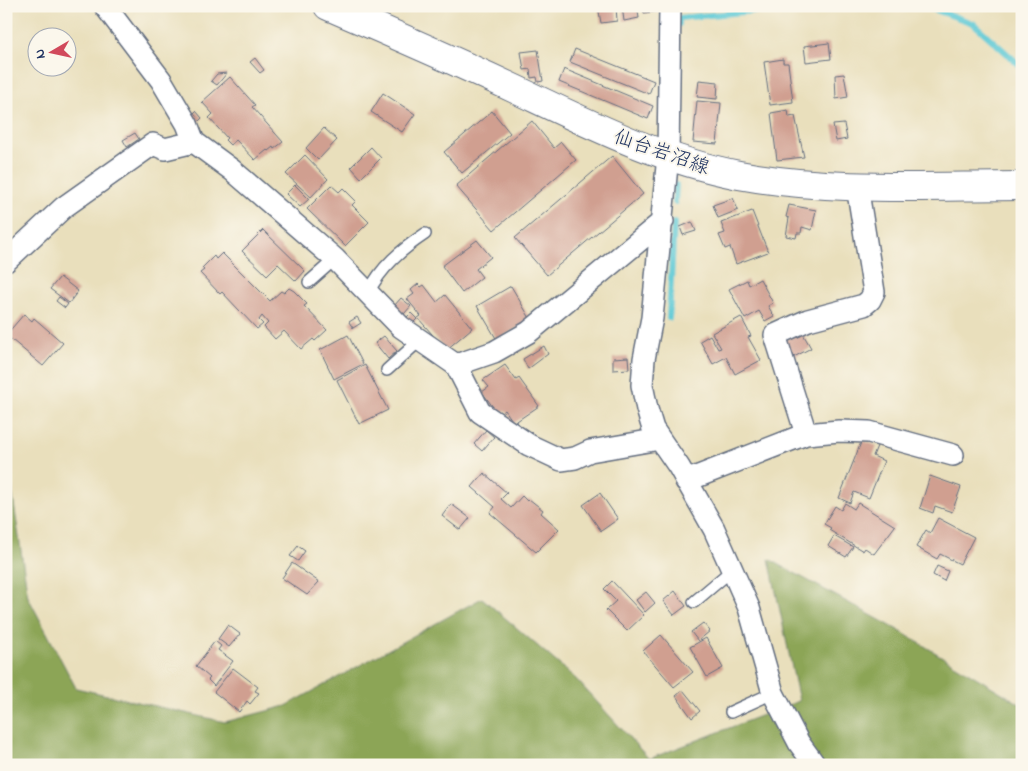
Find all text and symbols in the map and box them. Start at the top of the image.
north arrow [28,28,78,78]
text: N [30,47,52,60]
street label: 仙台岩沼線 [609,123,713,183]

